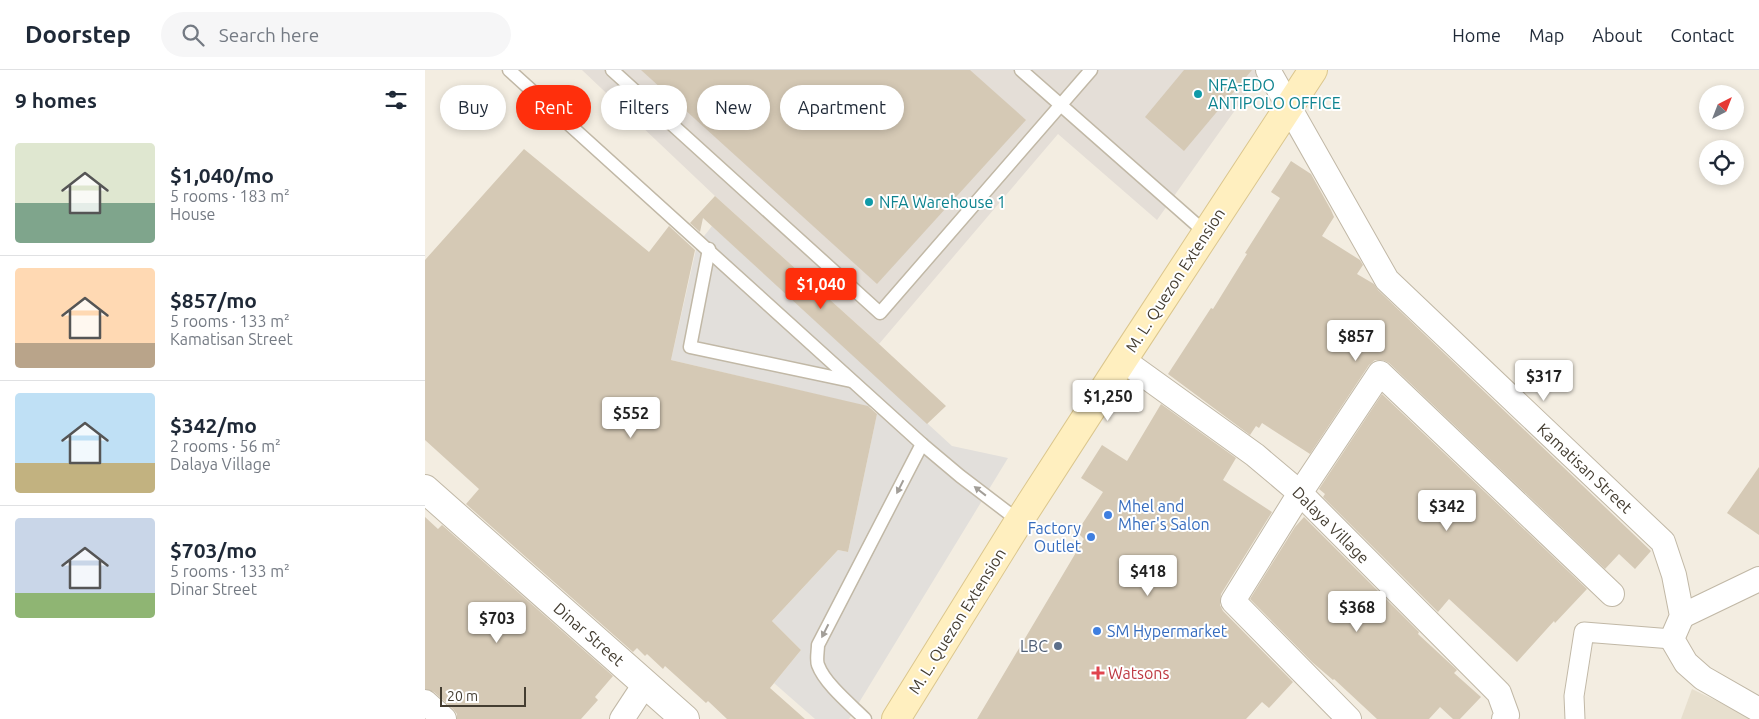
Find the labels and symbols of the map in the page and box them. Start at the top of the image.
place label: NFA-EDO ANTIPOLO OFFICE [1208,76,1341,112]
north arrow [1699,85,1744,130]
marker: NFA-EDO ANTIPOLO OFFICE [1192,88,1204,100]
place label: NFA Warehouse 1 [879,193,1006,211]
marker: NFA Warehouse 1 [863,196,875,208]
street label: M. L. Quezon Extension [1122,205,1228,355]
pin: $1,040 [780,268,862,310]
pin: $857 [1326,320,1386,362]
pin: $317 [1514,360,1574,402]
pin: $1,250 [1067,380,1149,422]
pin: $552 [601,396,661,439]
street label: Kamatisan Street [1534,420,1637,517]
one-way arrow [896,480,904,494]
street label: Dalaya Village [1289,483,1373,567]
one-way arrow [974,486,987,497]
pin: $342 [1417,490,1477,532]
place label: Mhel and Mher's Salon [1118,497,1210,533]
marker: Mhel and Mher's Salon [1102,509,1114,521]
place label: Factory Outlet [1028,519,1082,555]
marker: Factory Outlet [1085,531,1097,543]
street label: M. L. Quezon Extension [905,545,1009,697]
pin: $418 [1118,554,1178,597]
pin: $368 [1327,590,1387,633]
street label: Dinar Street [550,599,628,670]
pin: $703 [467,602,527,644]
place label: SM Hypermarket [1107,622,1228,640]
one-way arrow [821,624,829,639]
marker: SM Hypermarket [1091,625,1103,637]
place label: LBC [1020,637,1048,655]
marker: LBC [1052,640,1064,652]
place label: Watsons [1108,664,1169,682]
marker: Watsons [1092,667,1104,679]
scale bar [440,684,526,707]

